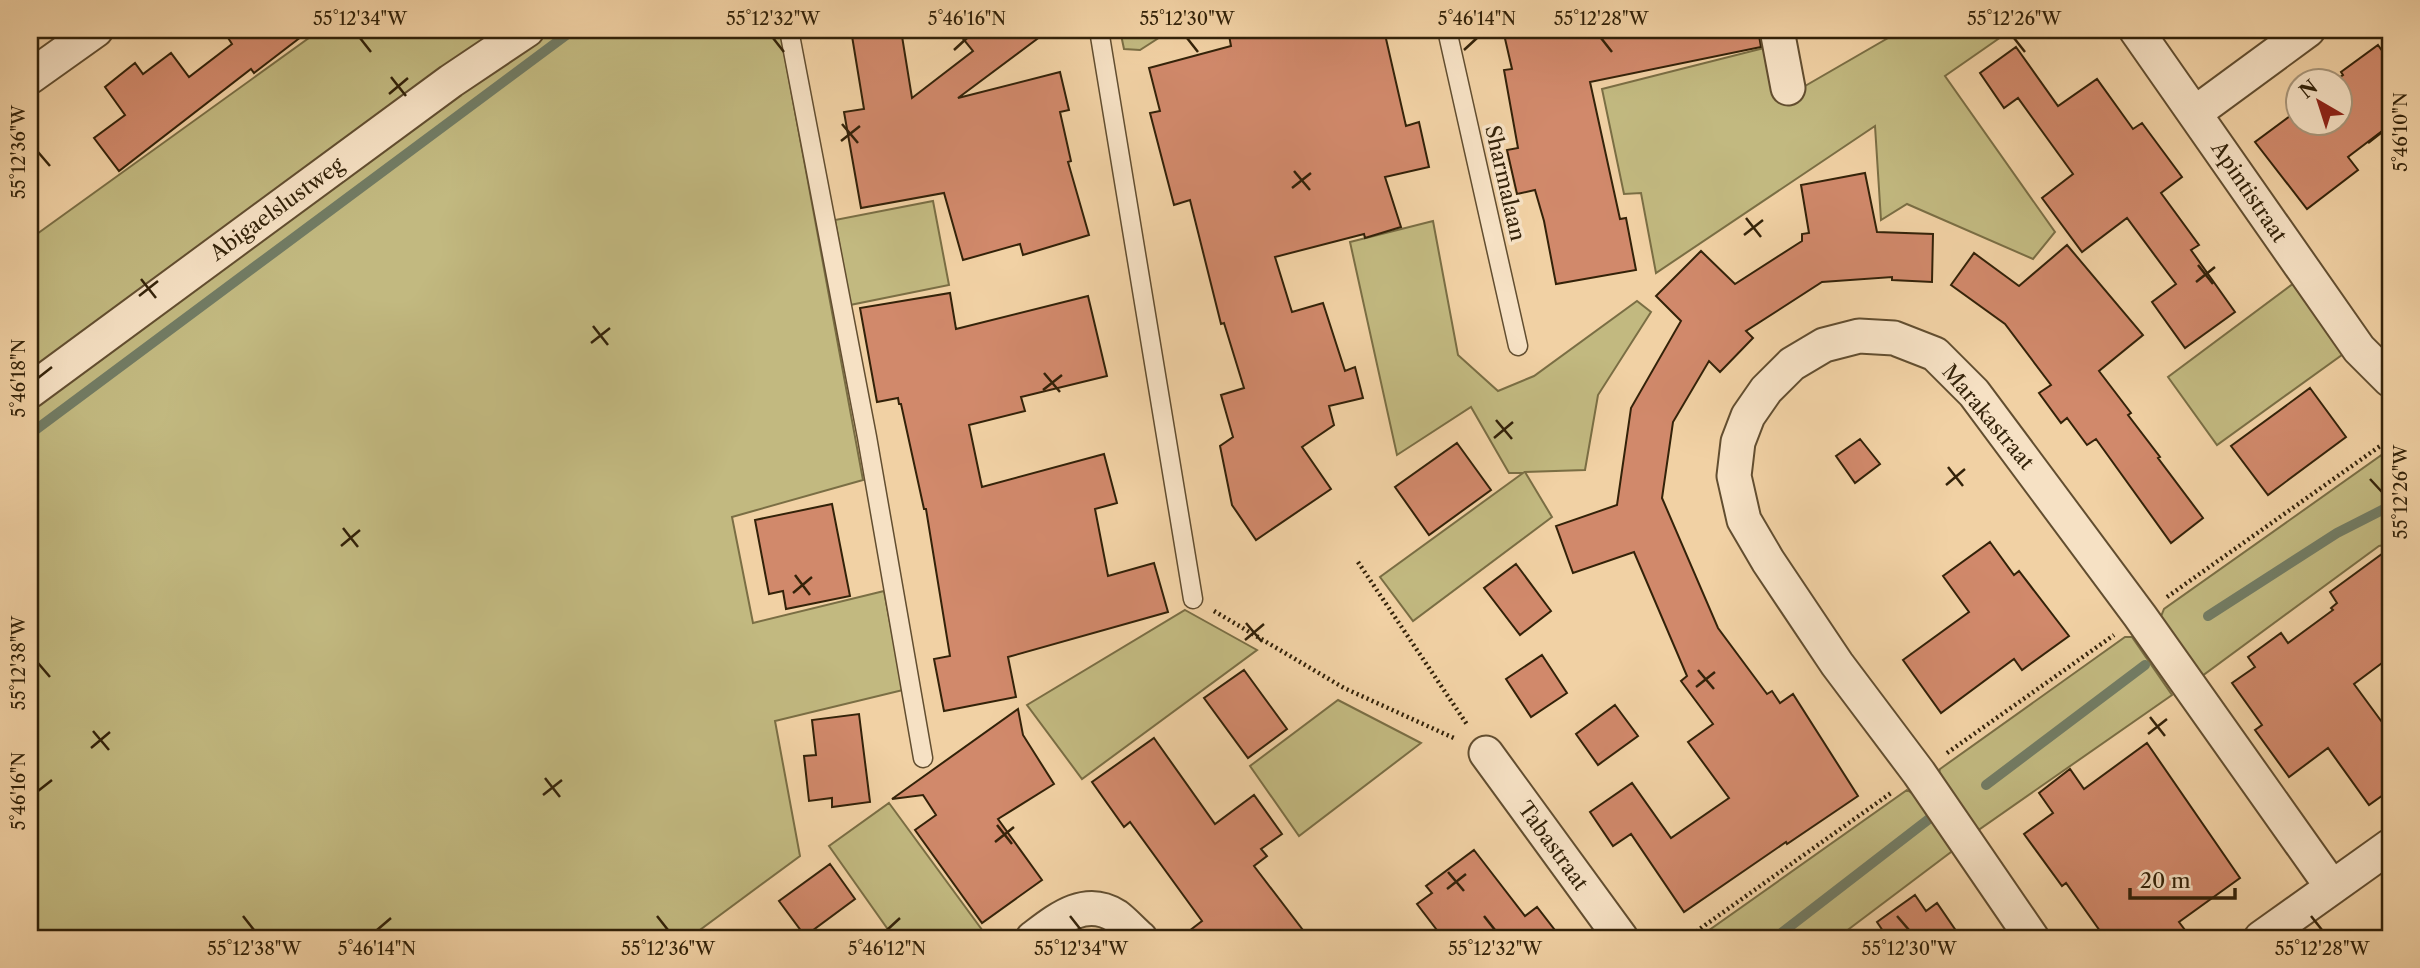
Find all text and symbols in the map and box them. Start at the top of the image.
text: 55°12'34"W [313,8,408,30]
text: 55°12'32"W [726,8,821,30]
text: 5°46'16"N [928,8,1006,30]
text: 55°12'30"W [1140,8,1236,30]
text: 5°46'14"N [1438,8,1516,30]
text: 55°12'28"W [1554,8,1650,30]
text: 55°12'26"W [1967,8,2062,30]
north arrow [2284,66,2354,136]
text: N [2295,75,2322,103]
text: 5°46'10"N [2390,92,2412,172]
text: 55°12'36"W [8,104,30,199]
street label: Sharmalaan [1480,123,1531,243]
street label: Apintistraat [2206,136,2293,248]
street label: Abigaelslustweg [204,151,349,266]
text: 5°46'18"N [8,338,30,417]
street label: Marakastraat [1937,359,2040,475]
text: 55°12'26"W [2390,444,2412,539]
text: 55°12'38"W [8,615,30,710]
text: 5°46'16"N [8,752,30,830]
street label: Tabastraat [1513,797,1594,895]
scale bar [2130,856,2234,900]
text: 20 m [2140,868,2191,893]
text: 55°12'38"W [207,938,302,960]
text: 5°46'14"N [338,938,416,960]
text: 55°12'36"W [621,938,716,960]
text: 5°46'12"N [848,938,926,960]
text: 55°12'34"W [1034,938,1129,960]
text: 55°12'32"W [1448,938,1543,960]
text: 55°12'30"W [1862,938,1958,960]
text: 55°12'28"W [2275,938,2371,960]

